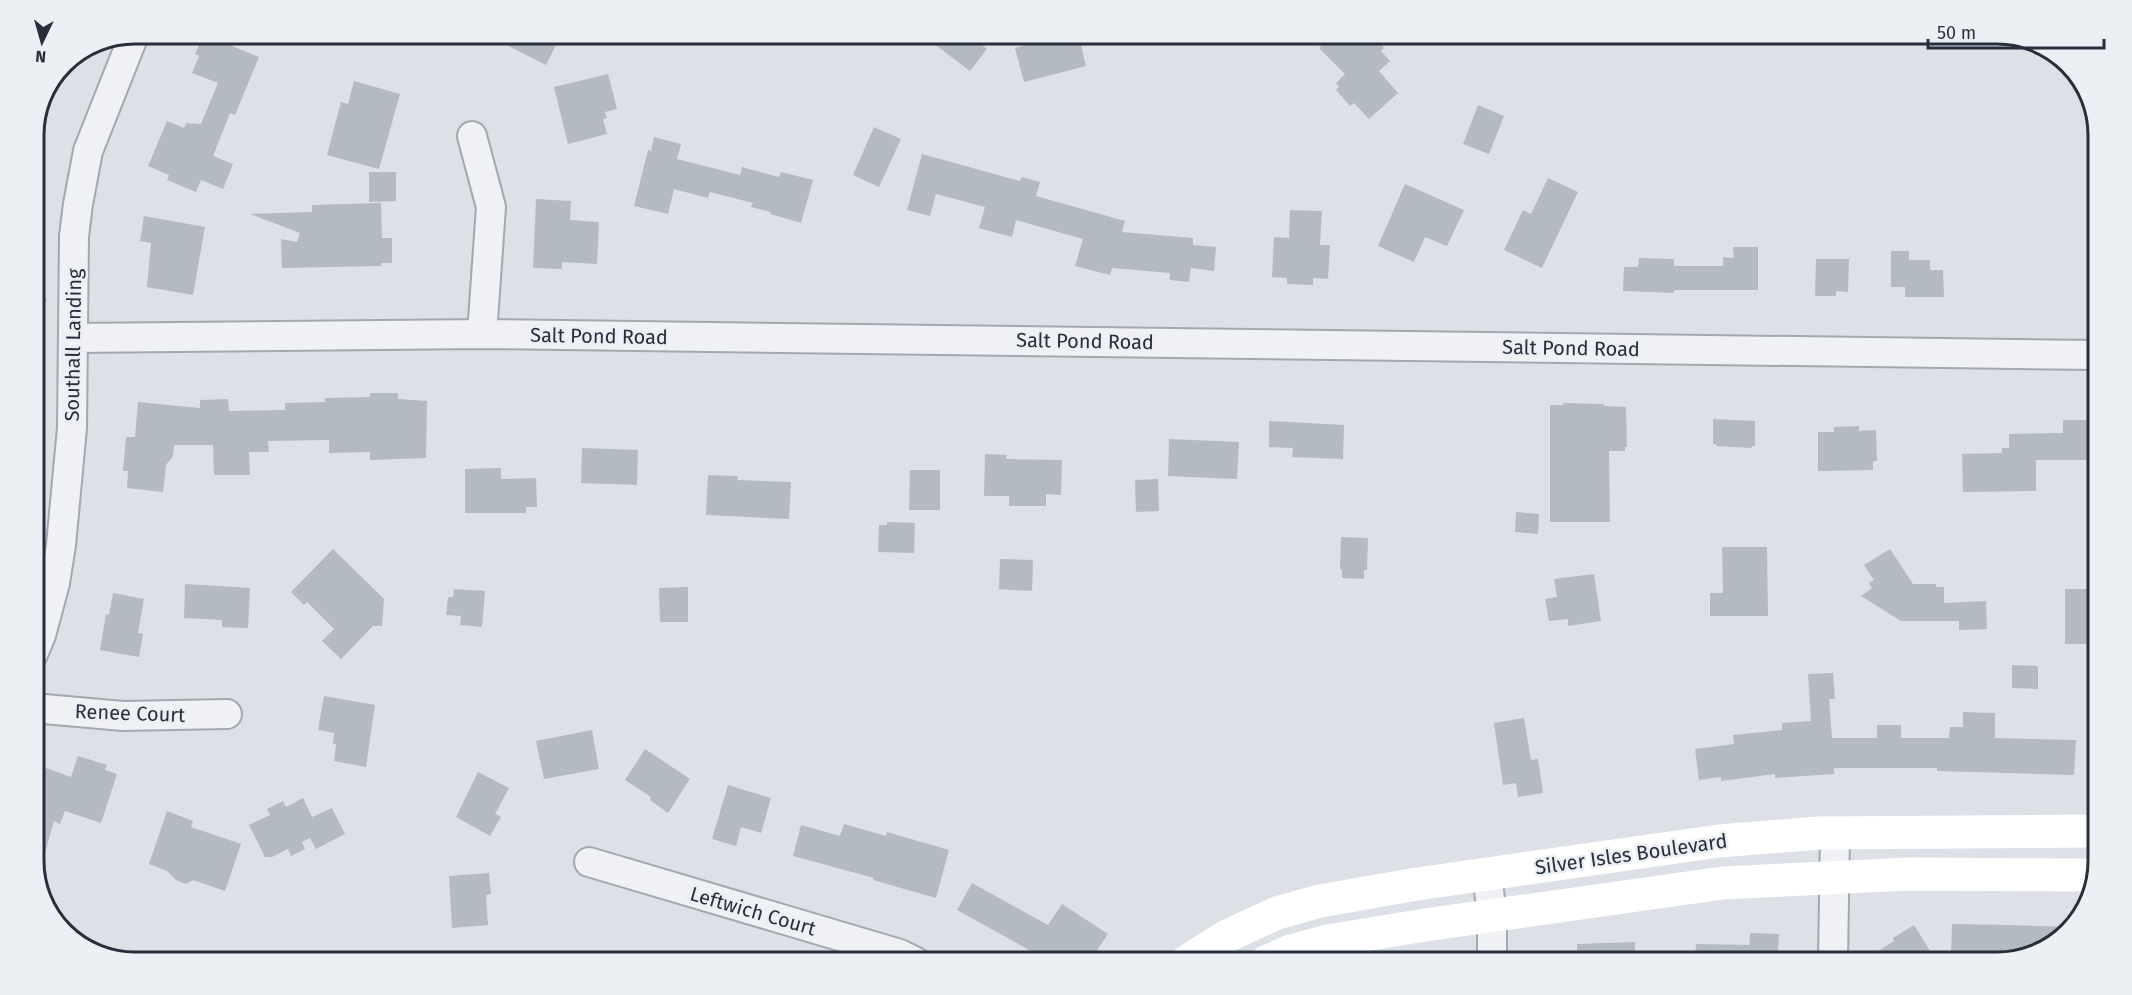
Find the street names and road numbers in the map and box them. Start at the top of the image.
street label: Southall Landing [60,268,86,422]
street label: Salt Pond Road [530,323,668,349]
street label: Salt Pond Road [1016,328,1154,354]
street label: Salt Pond Road [1502,335,1640,361]
street label: Renee Court [74,699,186,727]
street label: Silver Isles Boulevard [1533,829,1729,879]
street label: Leftwich Court [687,882,819,941]

